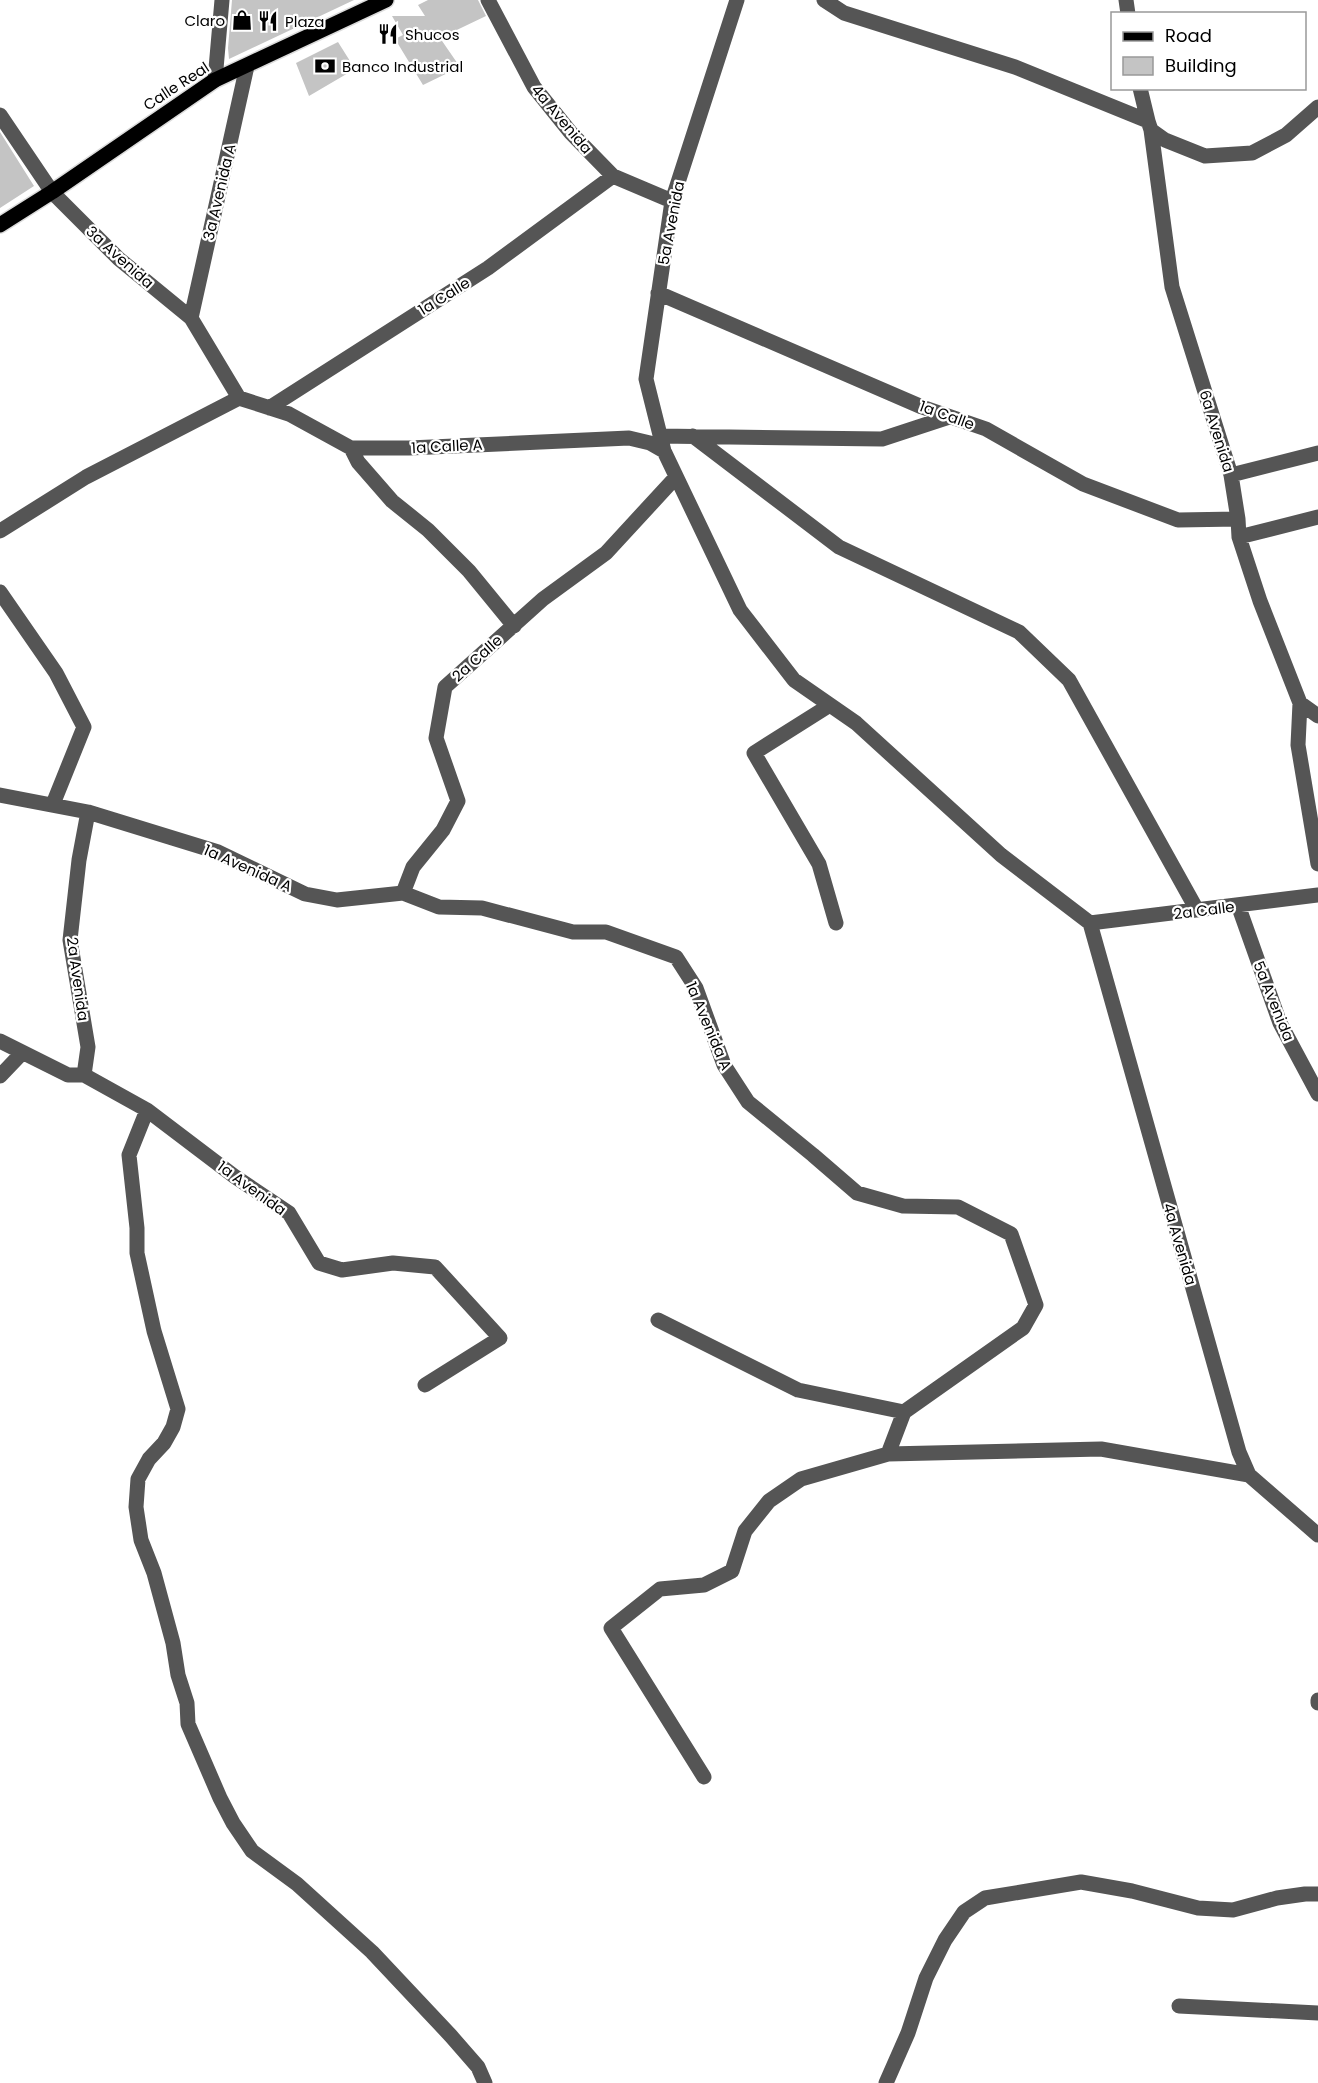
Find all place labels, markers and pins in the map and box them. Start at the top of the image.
shop icon: Claro [230,8,254,32]
restaurant icon: Plaza [256,9,280,33]
place label: Claro [184,10,225,31]
place label: Plaza [285,11,324,32]
restaurant icon: Shucos [376,22,400,46]
place label: Shucos [405,24,460,45]
bank icon: Banco Industrial [313,54,337,78]
place label: Banco Industrial [342,56,463,77]

